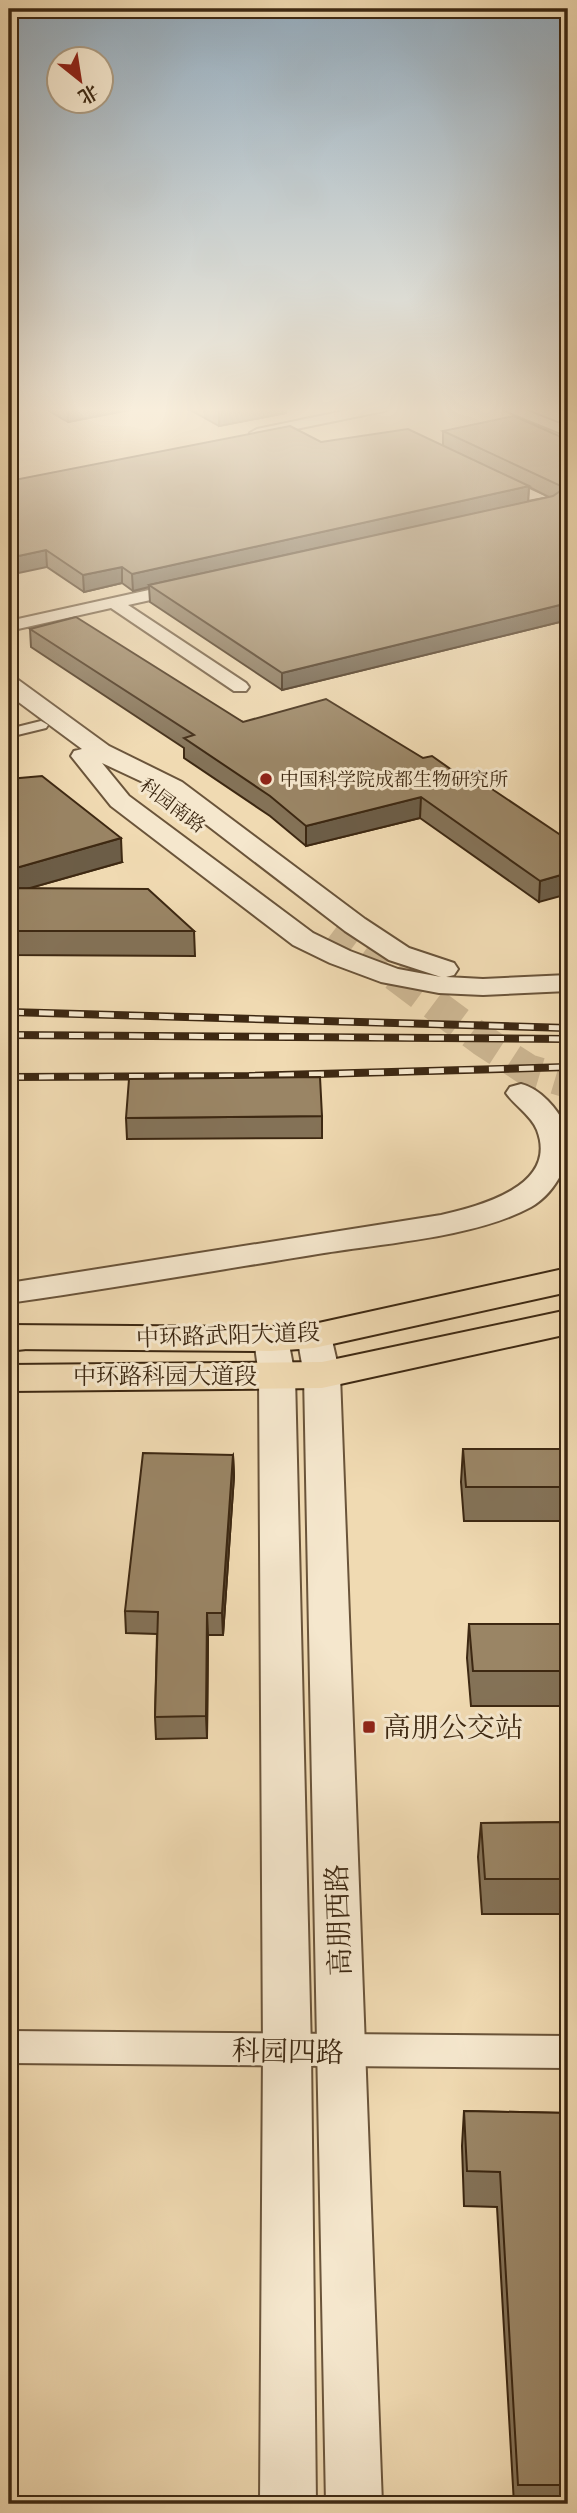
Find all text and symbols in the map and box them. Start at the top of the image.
north arrow [46,46,116,116]
text: 北 [73,78,103,110]
place label: 中国科学院成都生物研究所 [280,767,508,793]
marker: 中国科学院成都生物研究所 [258,771,274,787]
street label: 科园南路 [134,773,211,839]
street label: 中环路武阳大道段 [136,1317,321,1354]
street label: 中环路科园大道段 [73,1361,257,1392]
place label: 高朋公交站 [383,1709,523,1747]
marker: 高朋公交站 [361,1719,377,1735]
street label: 高朋西路 [318,1863,360,1977]
street label: 科园四路 [232,2032,344,2072]

